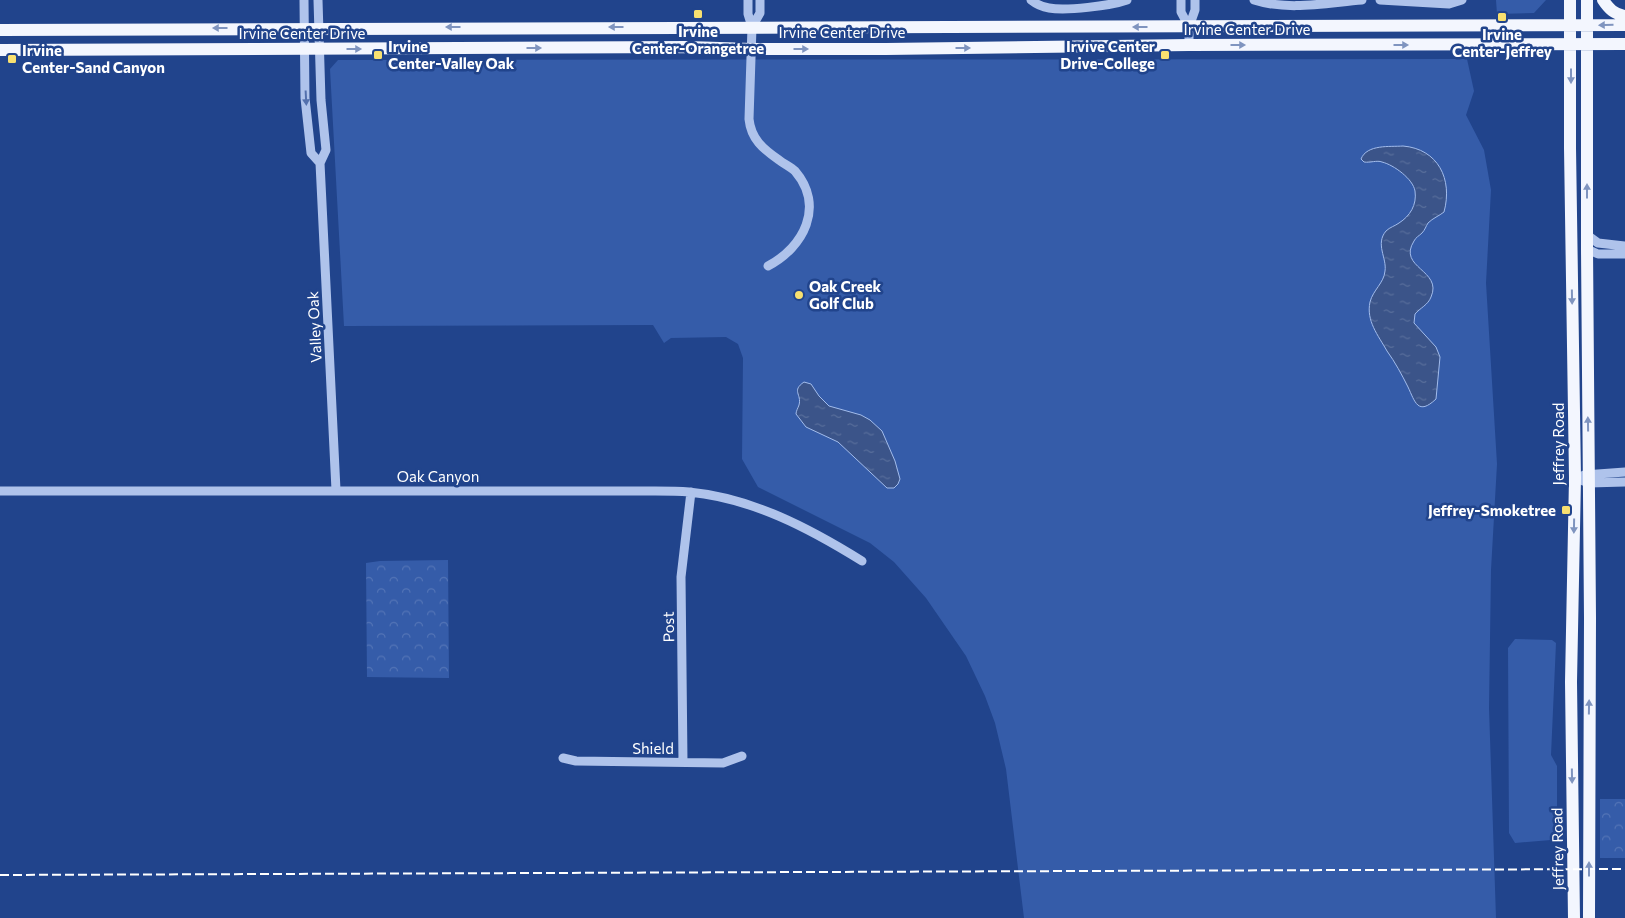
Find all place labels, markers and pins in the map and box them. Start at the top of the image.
marker: Irvine Center-Orangetree [692,8,704,20]
marker: Irvine Center-Jeffrey [1496,11,1508,23]
place label: Irvine Center-Orangetree [632,22,764,57]
place label: Irvine Center-Jeffrey [1452,25,1553,60]
place label: Irvine Center-Valley Oak [388,37,515,72]
place label: Irvive Center Drive-College [1060,37,1155,72]
place label: Irvine Center-Sand Canyon [22,41,165,76]
marker: Irvine Center-Valley Oak [372,49,384,61]
marker: Irvive Center Drive-College [1159,49,1171,61]
marker: Irvine Center-Sand Canyon [6,53,18,65]
place label: Oak Creek Golf Club [809,277,882,312]
marker: Oak Creek Golf Club [793,289,805,301]
place label: Jeffrey-Smoketree [1428,501,1556,519]
marker: Jeffrey-Smoketree [1560,504,1572,516]

